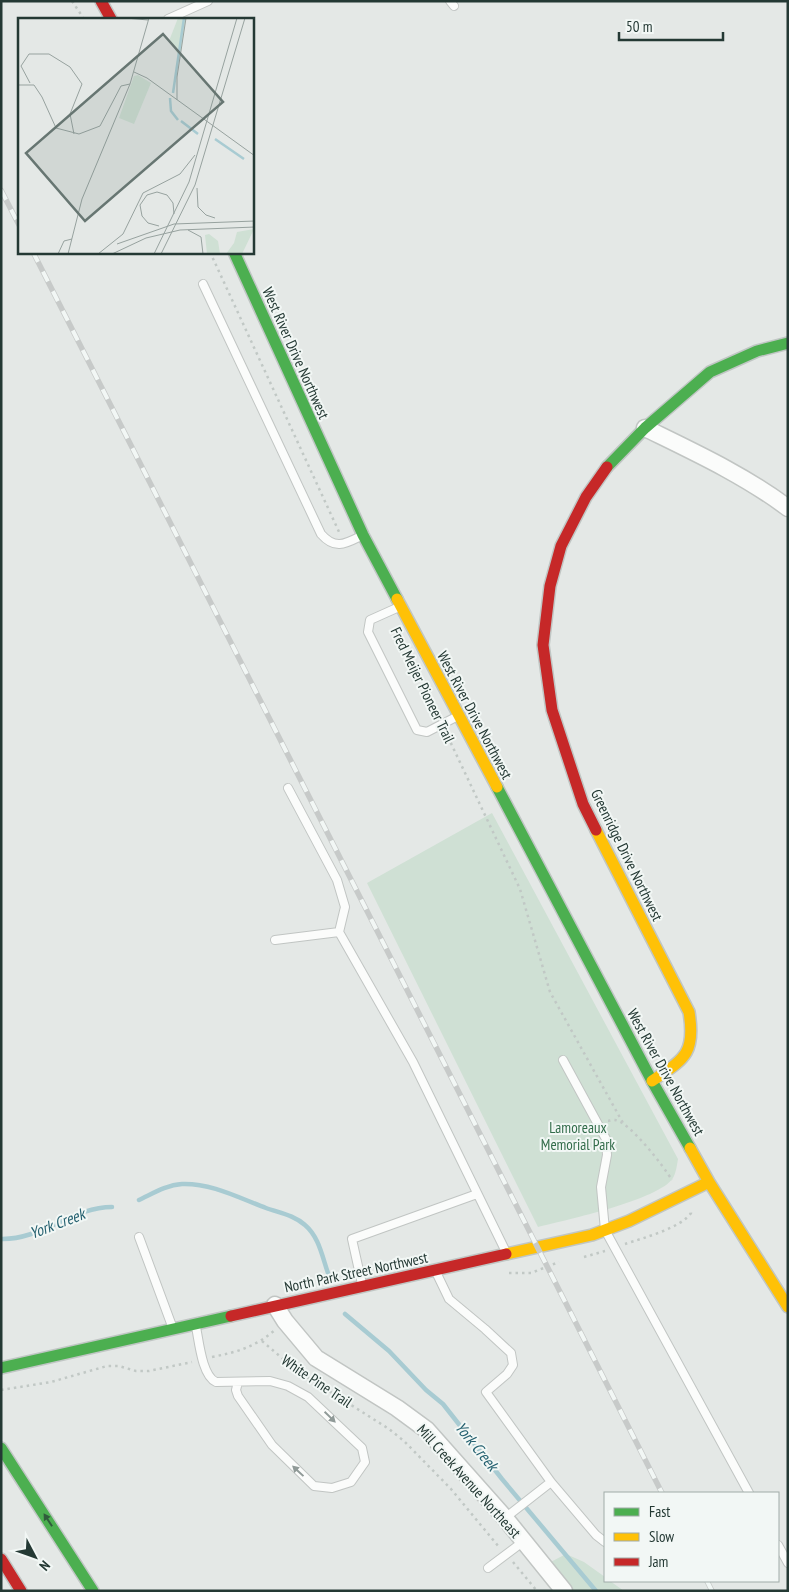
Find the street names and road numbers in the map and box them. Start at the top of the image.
street label: West River Drive Northwest [258,284,334,422]
street label: Fred Meijer Pioneer Trail [387,624,459,746]
street label: West River Drive Northwest [433,648,517,782]
street label: Greenridge Drive Northwest [587,786,667,924]
street label: West River Drive Northwest [623,1005,709,1139]
street label: North Park Street Northwest [283,1248,429,1296]
street label: White Pine Trail [278,1350,356,1412]
street label: Mill Creek Avenue Northeast [413,1420,525,1542]

